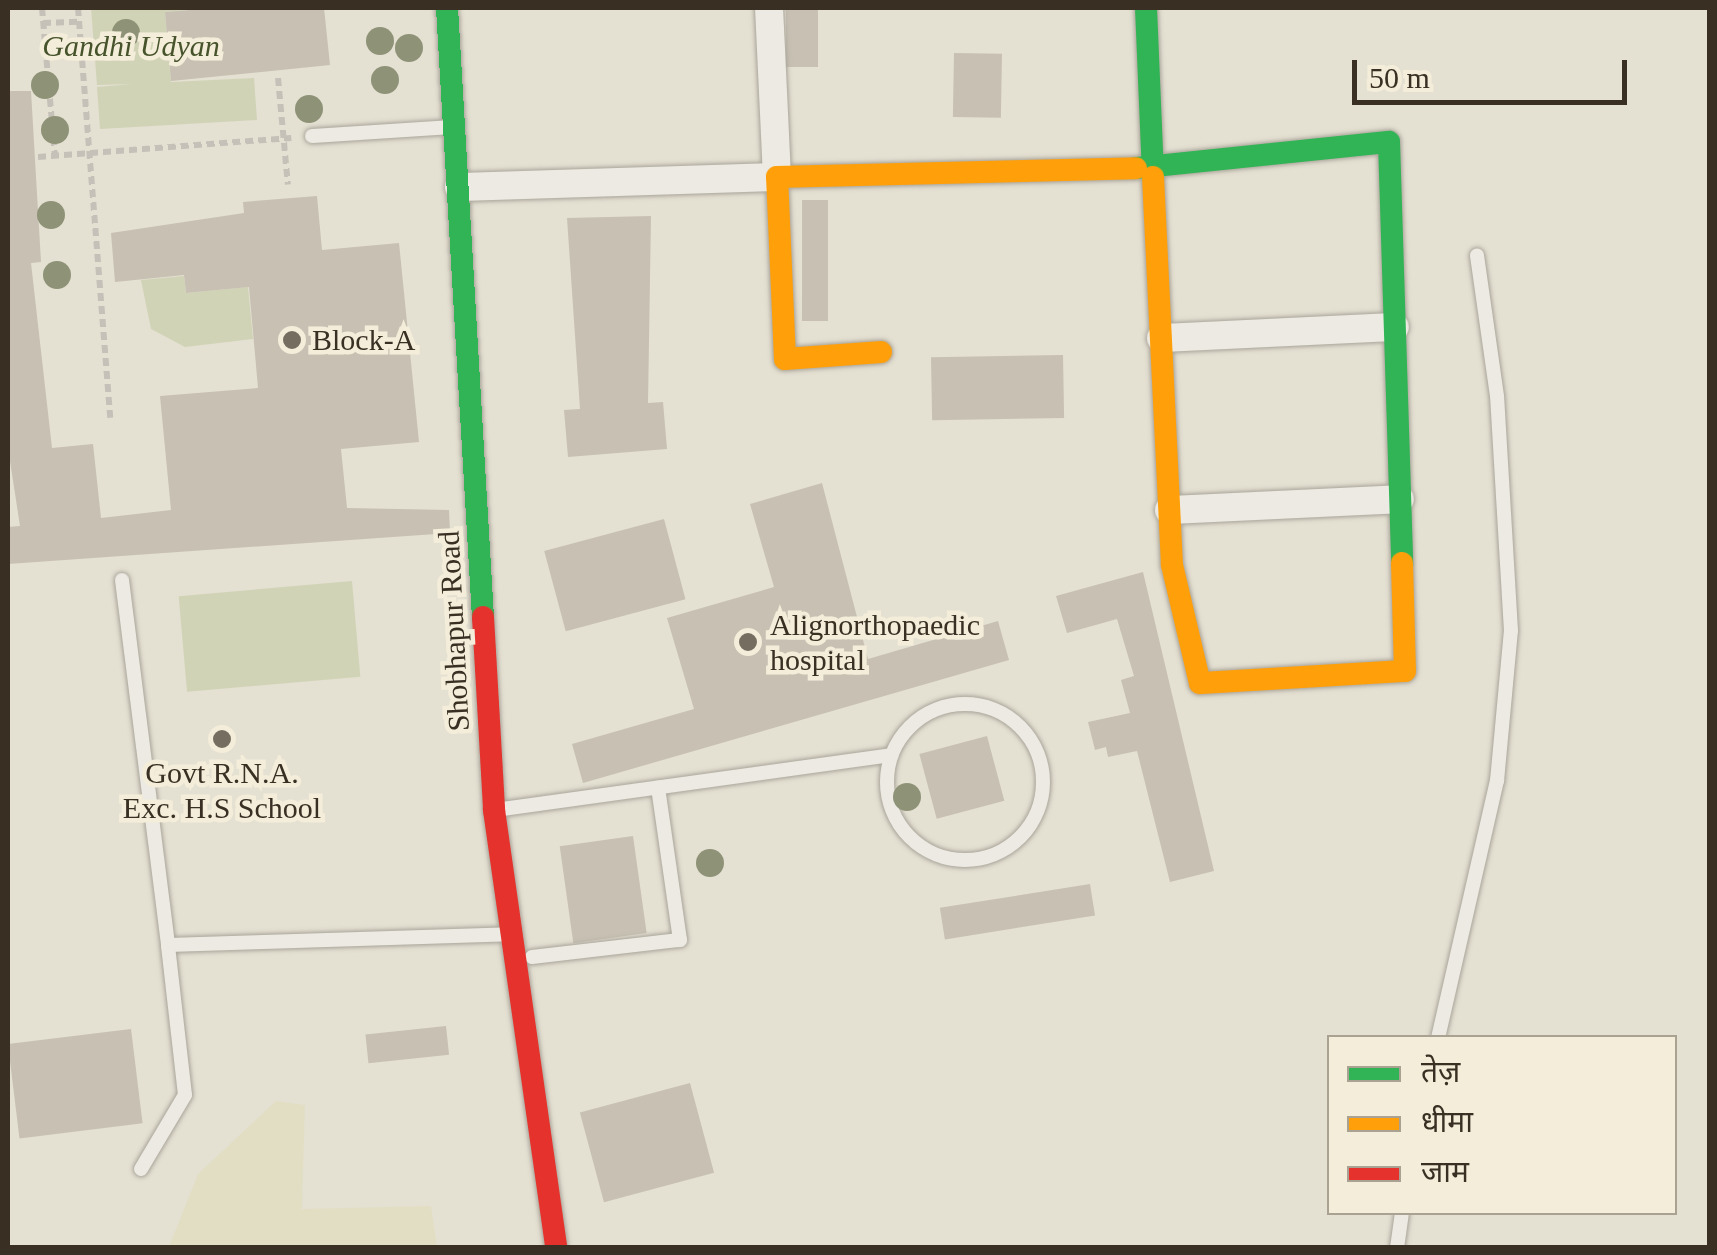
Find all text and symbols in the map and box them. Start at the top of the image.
park label: Gandhi Udyan [42,28,220,64]
scale bar [1357,40,1632,102]
text: 50 m [1369,61,1430,94]
place label: Block-A [312,322,415,358]
marker: Block-A [281,329,303,351]
street label: Shobhapur Road [431,530,477,732]
place label: Alignorthopaedic hospital [770,607,980,678]
marker: Alignorthopaedic hospital [735,629,761,655]
marker: Govt R.N.A. Exc. H.S School [211,728,233,750]
place label: Govt R.N.A. Exc. H.S School [123,755,321,826]
legend [1327,1035,1677,1215]
text: तेज़ [1421,1055,1460,1088]
text: धीमा [1421,1105,1473,1138]
text: जाम [1421,1155,1469,1188]

